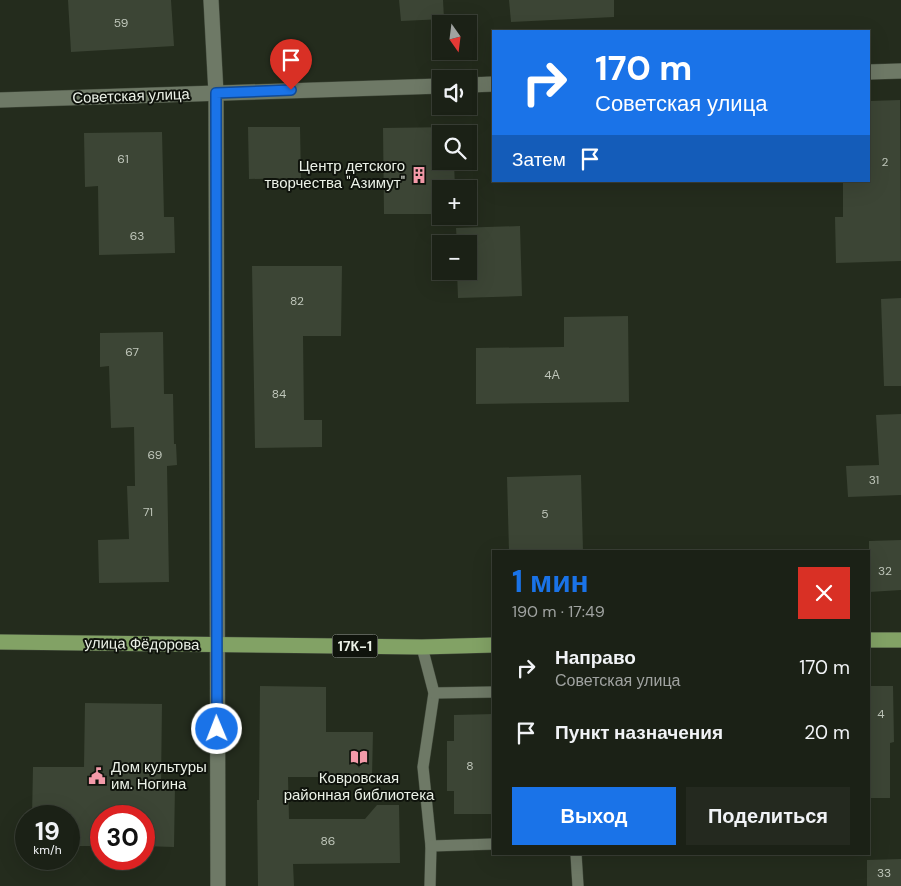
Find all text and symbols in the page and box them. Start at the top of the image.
house number: 59 [114,15,128,31]
north arrow [432,15,478,60]
map controls [432,15,477,280]
pin [270,39,312,90]
text: 170 m [595,45,692,91]
icon: arrive [277,46,305,74]
icon: right [512,50,577,115]
button: sound [432,70,477,115]
street label: Советская улица [72,84,191,108]
text: Советская улица [595,89,768,118]
button: search [432,125,477,170]
icon: arrive [576,145,604,173]
text: Затем [512,147,566,172]
house number: 61 [117,151,129,167]
house number: 2 [882,154,889,170]
place label: Центр детского творчества "Азимут" [264,156,405,193]
building icon: Центр детского творчества "Азимут" [409,165,429,185]
button: + [432,180,477,225]
house number: 63 [130,228,144,244]
button: − [432,235,477,280]
house number: 82 [290,293,304,309]
house number: 67 [125,344,139,360]
house number: 4А [544,367,560,383]
house number: 84 [272,386,286,402]
house number: 69 [148,447,162,463]
house number: 31 [869,472,879,488]
house number: 71 [143,504,153,520]
house number: 5 [541,506,549,522]
text: 1 мин [512,562,589,601]
house number: 32 [878,563,892,579]
button: close [798,567,850,619]
text: 190 m · 17:49 [512,601,605,622]
street label: улица Фёдорова [84,633,200,655]
road number: 17К-1 [332,634,378,658]
text: Направо [555,645,636,670]
icon: right [512,654,540,682]
text: 170 m [799,655,850,680]
text: Советская улица [555,670,680,691]
position arrow [190,702,242,754]
house number: 4 [877,706,885,722]
icon: arrive [512,719,540,747]
text: Пункт назначения [555,720,723,745]
text: 20 m [804,720,850,745]
library icon: Ковровская районная библиотека [349,747,369,767]
place label: Дом культуры им. Ногина [111,757,207,794]
house number: 8 [466,758,474,774]
public building icon: Дом культуры им. Ногина [87,766,107,786]
place label: Ковровская районная библиотека [284,768,435,805]
button: Выход [512,787,676,845]
button: Поделиться [686,787,850,845]
speed limit sign: 30 [90,805,155,870]
text: 19 [35,815,60,848]
house number: 86 [321,833,335,849]
text: km/h [33,842,62,858]
house number: 33 [877,865,891,881]

